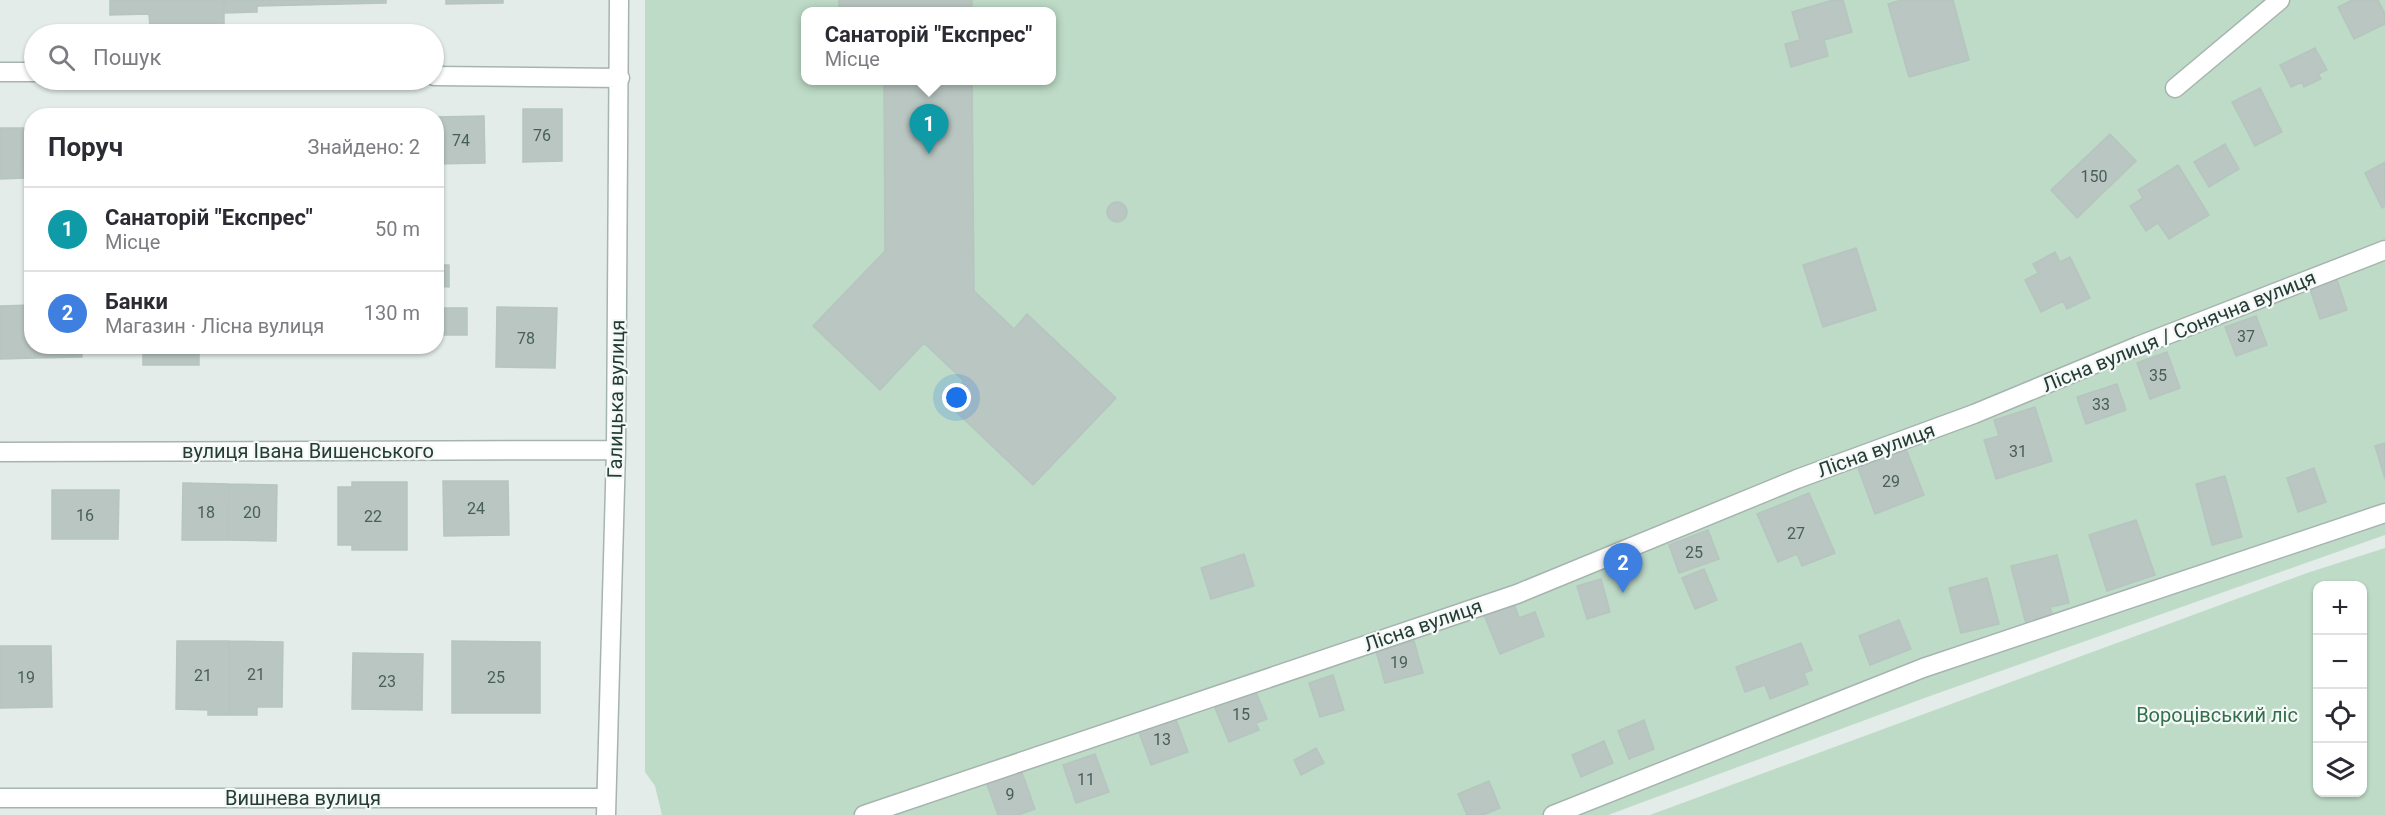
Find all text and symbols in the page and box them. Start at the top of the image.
popup [801,7,1056,85]
text: Санаторій "Експрес" [825,22,1032,47]
search box [24,24,444,90]
icon: search [45,41,78,74]
text: Пошук [93,45,161,70]
text: Місце [825,47,880,71]
pin: 1 [910,104,948,154]
house number: 76 [533,126,551,145]
house number: 74 [452,131,470,150]
text: Поруч [48,132,123,162]
text: Знайдено: 2 [308,135,420,159]
house number: 150 [2081,167,2107,186]
text: Санаторій "Експрес" [105,205,313,230]
text: 1 [62,217,73,241]
text: 50 m [375,217,420,241]
text: Місце [105,230,160,254]
street label: Лісна вулиця / Сонячна вулиця [2039,265,2319,397]
text: Банки [105,289,168,314]
text: 2 [62,301,73,325]
text: 130 m [364,301,420,325]
text: Магазин · Лісна вулиця [105,314,324,338]
street label: Галицька вулиця [603,319,629,479]
house number: 37 [2237,327,2255,346]
house number: 78 [517,329,535,348]
house number: 35 [2149,366,2167,385]
your location [942,383,971,412]
house number: 33 [2092,395,2110,414]
street label: Лісна вулиця [1814,418,1938,482]
street label: вулиця Івана Вишенського [182,439,434,463]
house number: 31 [2009,442,2027,461]
house number: 29 [1882,472,1900,491]
house number: 24 [467,499,485,518]
house number: 18 [197,503,215,522]
house number: 20 [243,503,261,522]
house number: 16 [76,506,94,525]
house number: 22 [364,507,382,526]
house number: 27 [1787,524,1805,543]
house number: 25 [1685,543,1703,562]
pin: 2 [1604,544,1642,593]
map controls [2313,581,2367,797]
button: + [2313,581,2367,635]
street label: Лісна вулиця [1361,594,1485,656]
button: − [2313,635,2367,689]
house number: 19 [1390,653,1408,672]
house number: 21 [247,665,265,684]
house number: 21 [194,666,212,685]
house number: 19 [17,668,35,687]
house number: 25 [487,668,505,687]
house number: 23 [378,672,396,691]
button: locate [2313,689,2367,743]
park label: Вороцівський ліс [2136,703,2298,727]
house number: 15 [1232,705,1250,724]
house number: 13 [1153,730,1171,749]
button: layers [2313,743,2367,797]
house number: 11 [1077,770,1095,789]
house number: 9 [1006,785,1015,804]
street label: Вишнева вулиця [225,786,381,810]

